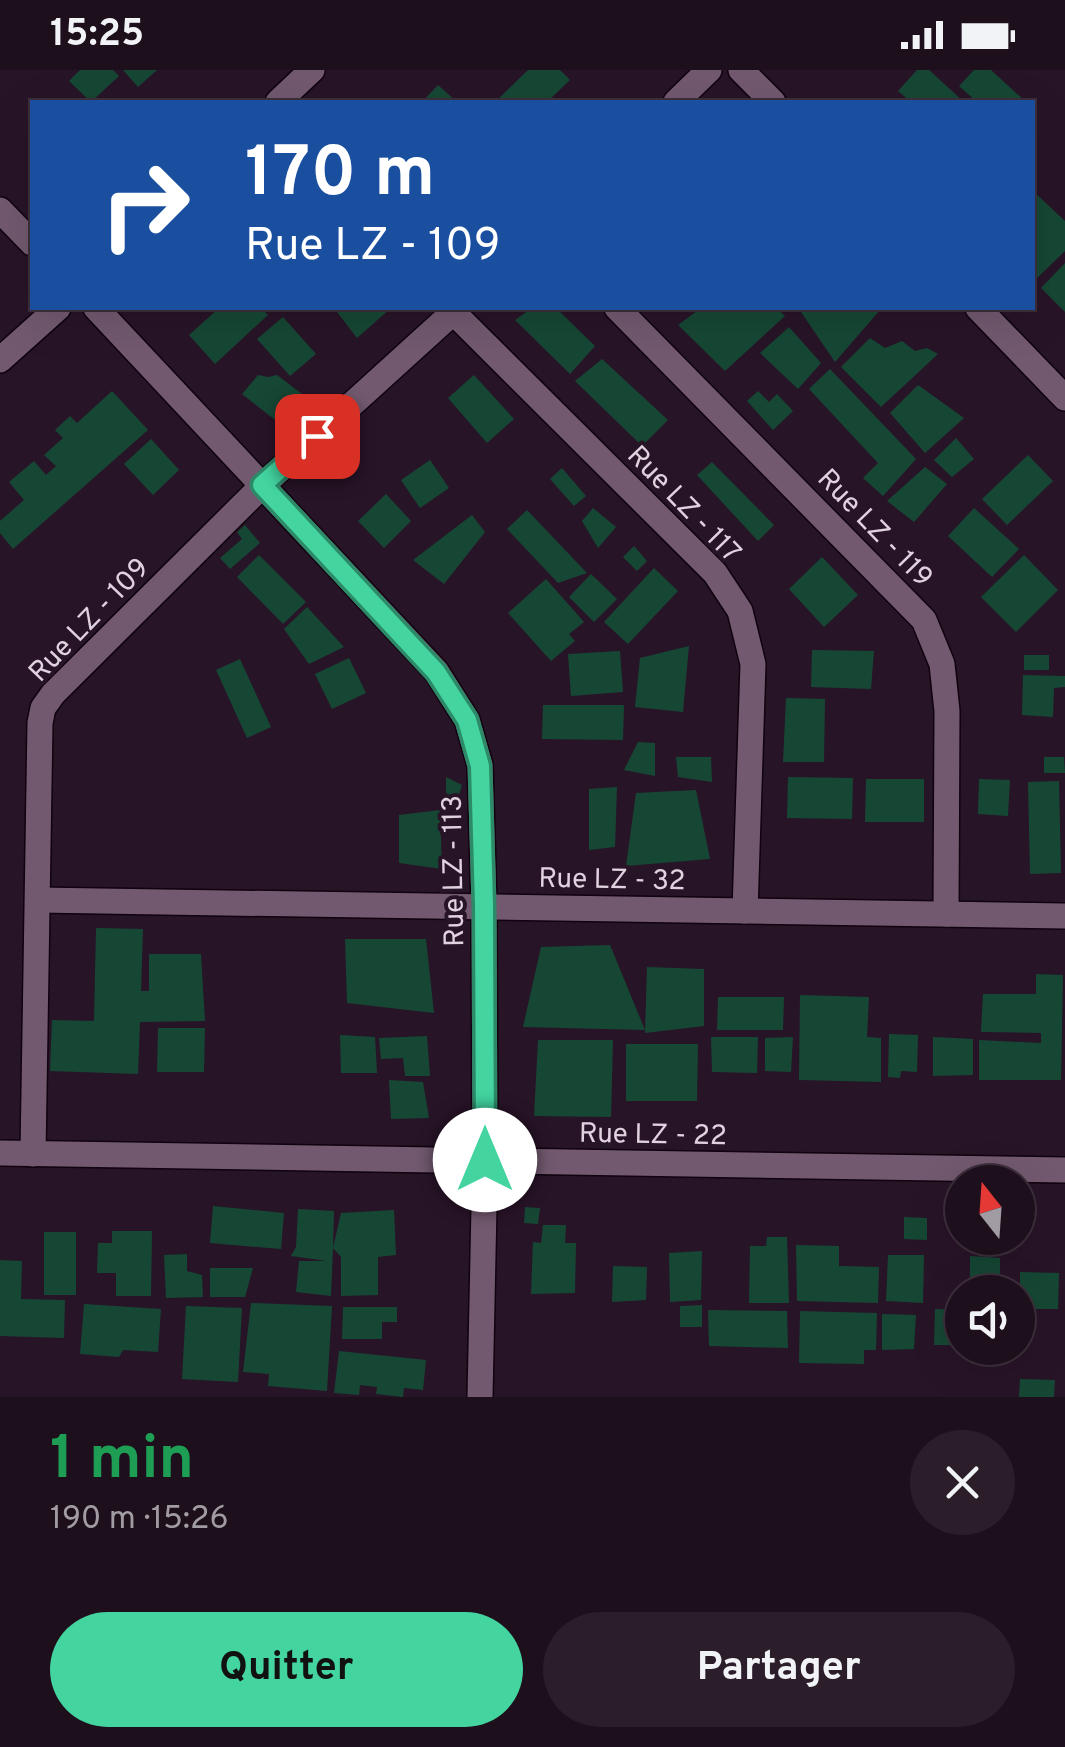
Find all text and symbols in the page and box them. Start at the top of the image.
text: 15:25 [50,11,144,60]
text: 170 m [245,132,435,221]
icon: right [80,140,210,270]
text: Rue LZ - 109 [245,219,501,276]
pin [275,394,360,479]
icon: arrive [290,409,345,464]
street label: Rue LZ - 117 [618,439,748,571]
street label: Rue LZ - 119 [808,462,939,596]
street label: Rue LZ - 109 [22,551,158,691]
street label: Rue LZ - 113 [436,795,474,947]
street label: Rue LZ - 32 [538,862,686,900]
position arrow [433,1108,537,1212]
street label: Rue LZ - 22 [579,1117,727,1155]
north arrow [945,1165,1035,1255]
map controls [945,1165,1035,1365]
button: sound [945,1275,1035,1365]
text: 1 min [50,1424,194,1500]
button: close [910,1430,1015,1535]
text: 190 m · 15:26 [50,1500,229,1540]
button: Quitter [50,1612,523,1727]
button: Partager [543,1612,1015,1727]

